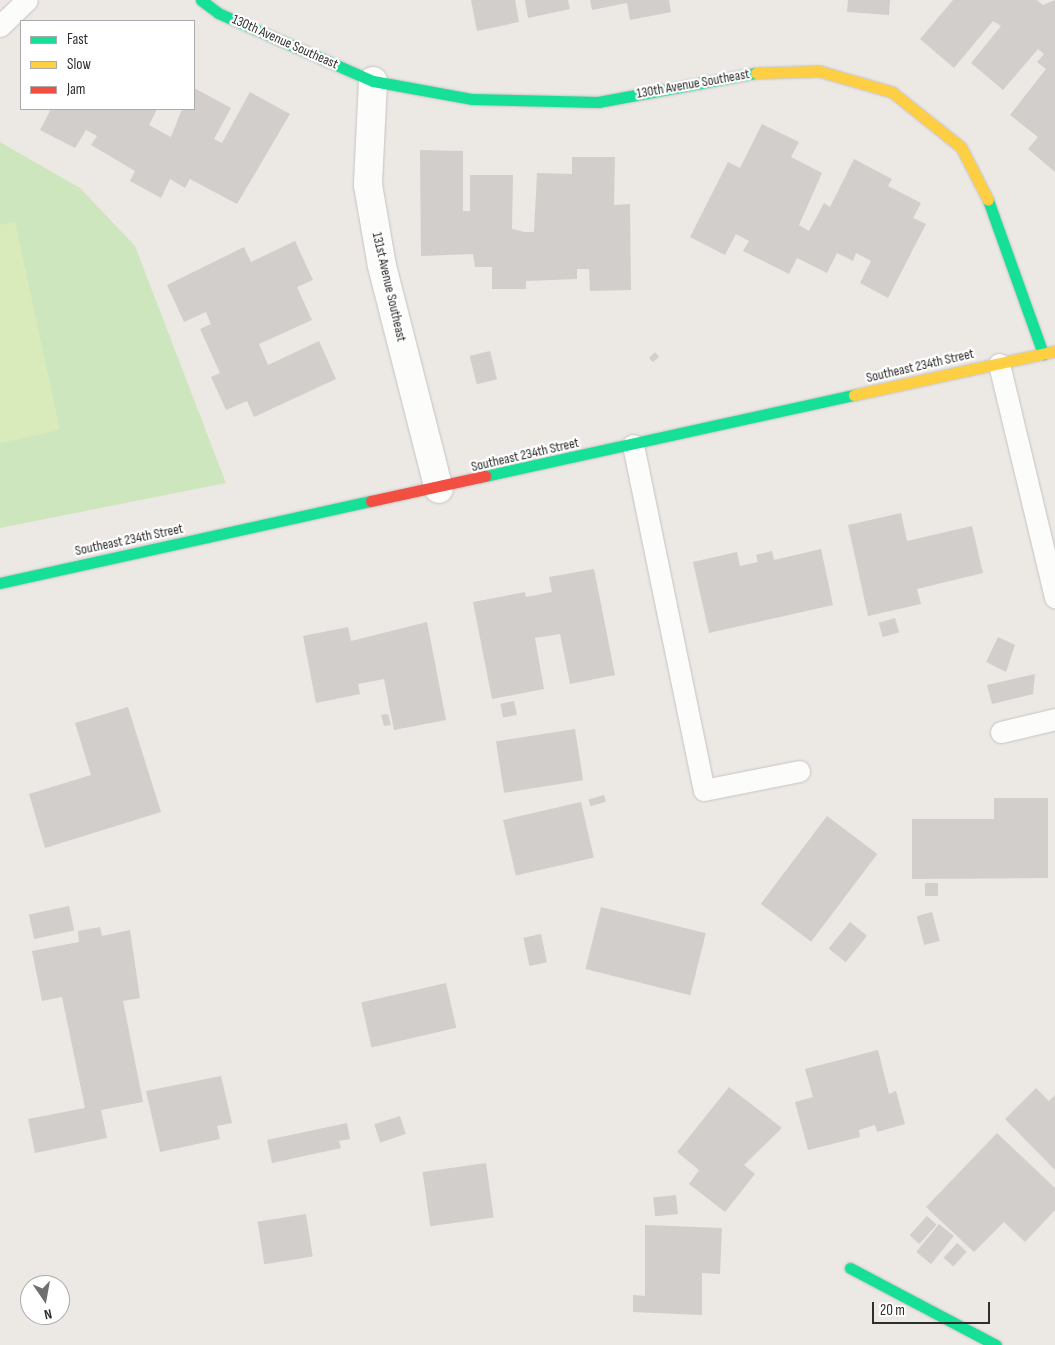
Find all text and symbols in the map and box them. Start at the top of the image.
street label: 130th Avenue Southeast [229,11,341,73]
legend [20,20,195,110]
text: Fast [67,30,88,49]
text: Slow [67,55,91,74]
street label: 130th Avenue Southeast [635,66,751,102]
text: Jam [67,80,85,99]
street label: 131st Avenue Southeast [368,231,410,343]
street label: Southeast 234th Street [865,345,975,387]
street label: Southeast 234th Street [470,434,580,476]
street label: Southeast 234th Street [73,520,185,560]
north arrow [20,1275,70,1325]
scale bar [875,1292,992,1324]
text: 20 m [880,1301,905,1320]
text: N [43,1305,53,1323]

